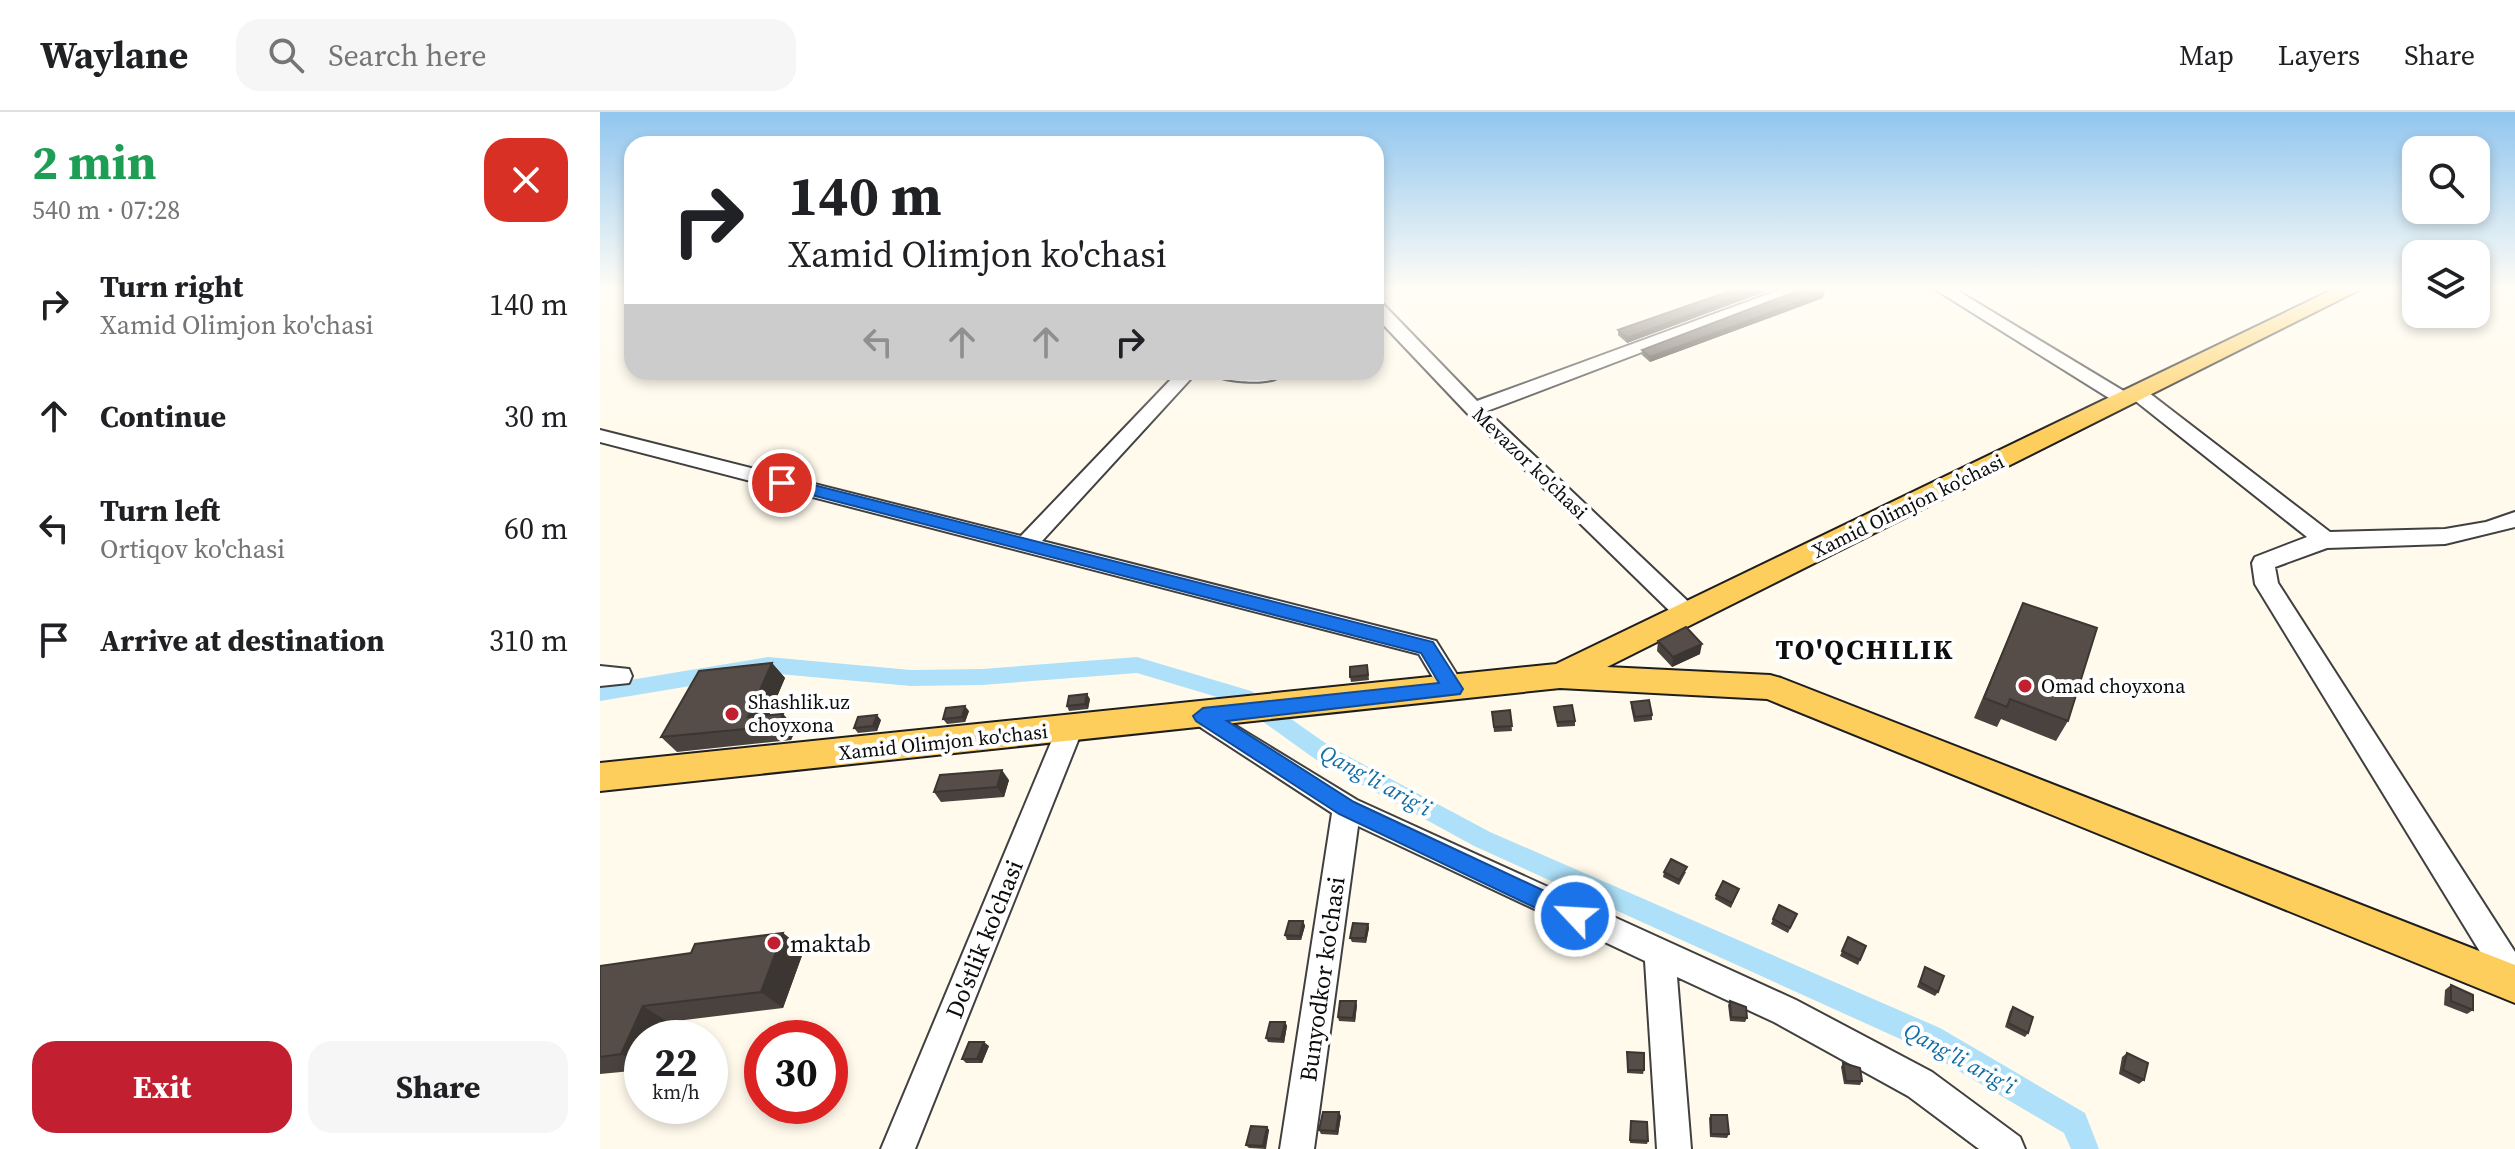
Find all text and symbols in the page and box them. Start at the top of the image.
search box [236,19,796,91]
text: Waylane [40,29,188,81]
icon: search [264,33,308,77]
text: Search here [328,35,486,76]
text: Map [2179,36,2234,74]
text: Layers [2278,36,2360,74]
text: Share [2404,36,2475,74]
text: 2 min [32,129,157,195]
map controls [2402,136,2490,328]
button: search [2402,136,2490,224]
button: close [484,138,568,222]
text: 140 m [788,157,942,234]
icon: right [656,168,760,272]
text: 540 m · 07:28 [32,192,180,228]
text: Xamid Olimjon ko'chasi [788,230,1167,279]
button: layers [2402,240,2490,328]
text: Turn right [100,266,243,307]
icon: right [32,282,76,326]
text: 140 m [489,284,568,325]
text: Xamid Olimjon ko'chasi [100,307,373,343]
icon: left [856,320,900,364]
icon: ahead [940,320,984,364]
icon: ahead [1024,320,1068,364]
icon: right [1108,320,1152,364]
icon: ahead [32,394,76,438]
text: Continue [100,396,226,437]
text: 30 m [504,396,568,437]
street label: Mevazor ko'chasi [1466,401,1594,525]
street label: Xamid Olimjon ko'chasi [1807,447,2009,565]
pin [748,449,816,517]
icon: arrive [760,461,804,505]
text: Turn left [100,490,220,531]
icon: left [32,506,76,550]
text: 60 m [504,508,568,549]
text: Ortiqov ko'chasi [100,531,285,567]
icon: arrive [32,618,76,662]
text: Arrive at destination [100,620,385,661]
text: 310 m [489,620,568,661]
district label: TO'QCHILIK [1776,630,1954,668]
place label: Omad choyxona [2041,672,2186,700]
marker: Omad choyxona [2016,677,2034,695]
place label: Shashlik.uz choyxona [748,688,850,739]
marker: Shashlik.uz choyxona [723,705,741,723]
street label: Xamid Olimjon ko'chasi [837,717,1049,767]
water label: Qang'li arig'i [1315,737,1437,823]
street label: Do'stlik ko'chasi [937,855,1031,1023]
street label: Bunyodkor ko'chasi [1291,874,1353,1084]
position arrow [1533,874,1617,958]
place label: maktab [790,927,871,960]
marker: maktab [765,934,783,952]
water label: Qang'li arig'i [1899,1015,2021,1101]
speed limit sign: 30 [744,1020,848,1124]
text: 22 [654,1035,698,1089]
button: Exit [32,1041,292,1133]
button: Share [308,1041,568,1133]
text: km/h [652,1078,700,1106]

